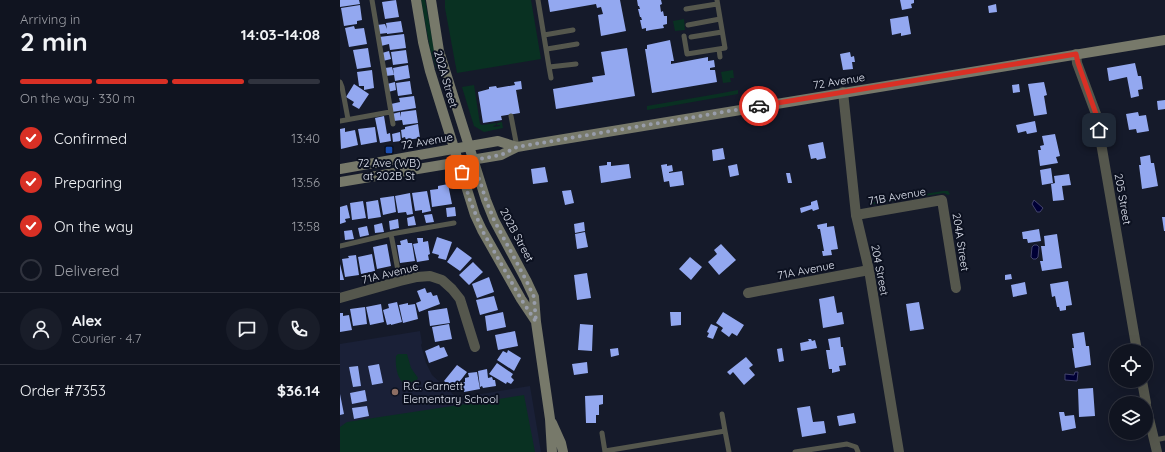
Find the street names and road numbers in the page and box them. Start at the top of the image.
street label: 202A Street [431,49,461,110]
street label: 72 Avenue [812,70,866,92]
street label: 72 Avenue [400,130,454,152]
street label: 205 Street [1112,172,1134,226]
street label: 71B Avenue [867,184,927,208]
street label: 202B Street [497,206,537,265]
street label: 204A Street [950,212,973,272]
street label: 204 Street [868,243,892,297]
street label: 71A Avenue [776,258,836,282]
street label: 71A Avenue [360,259,420,287]

